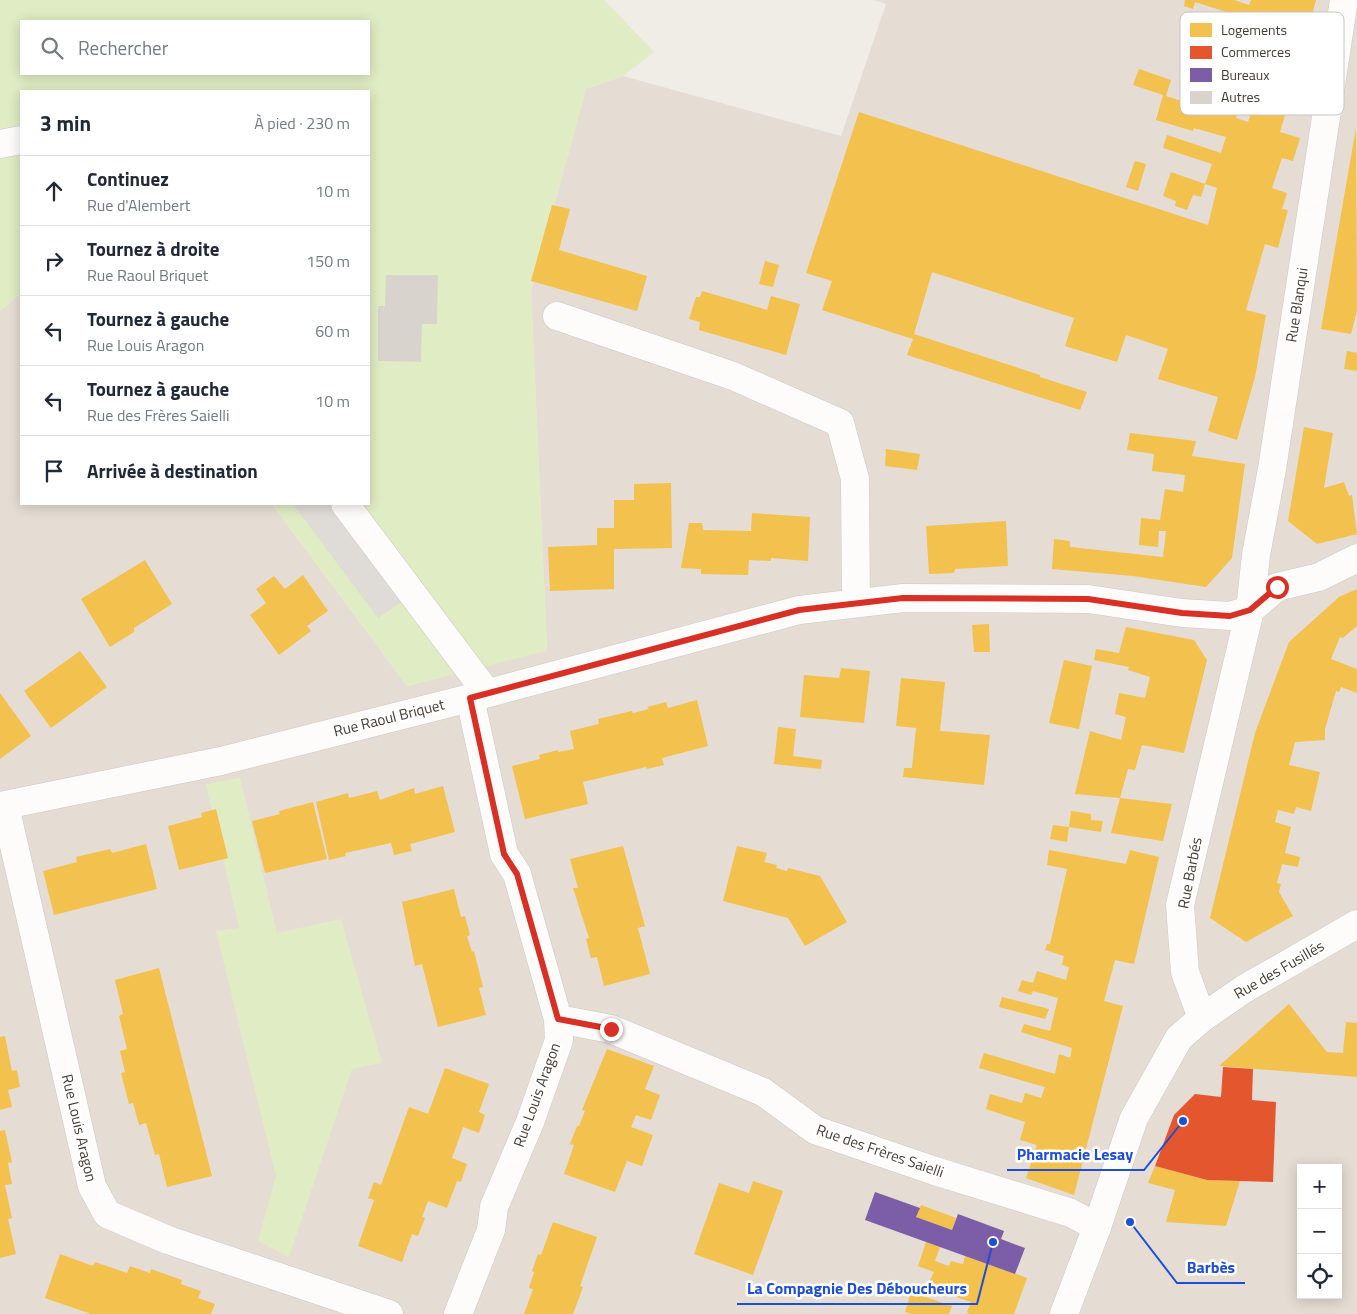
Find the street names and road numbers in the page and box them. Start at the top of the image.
street label: Rue Blanqui [1279,266,1314,344]
street label: Rue Raoul Briquet [331,692,448,742]
street label: Rue Barbés [1171,835,1208,911]
street label: Rue des Fusillés [1229,934,1328,1005]
street label: Rue Louis Aragon [507,1039,566,1150]
street label: Rue Louis Aragon [56,1072,103,1184]
street label: Rue des Frères Saielli [813,1118,947,1183]

